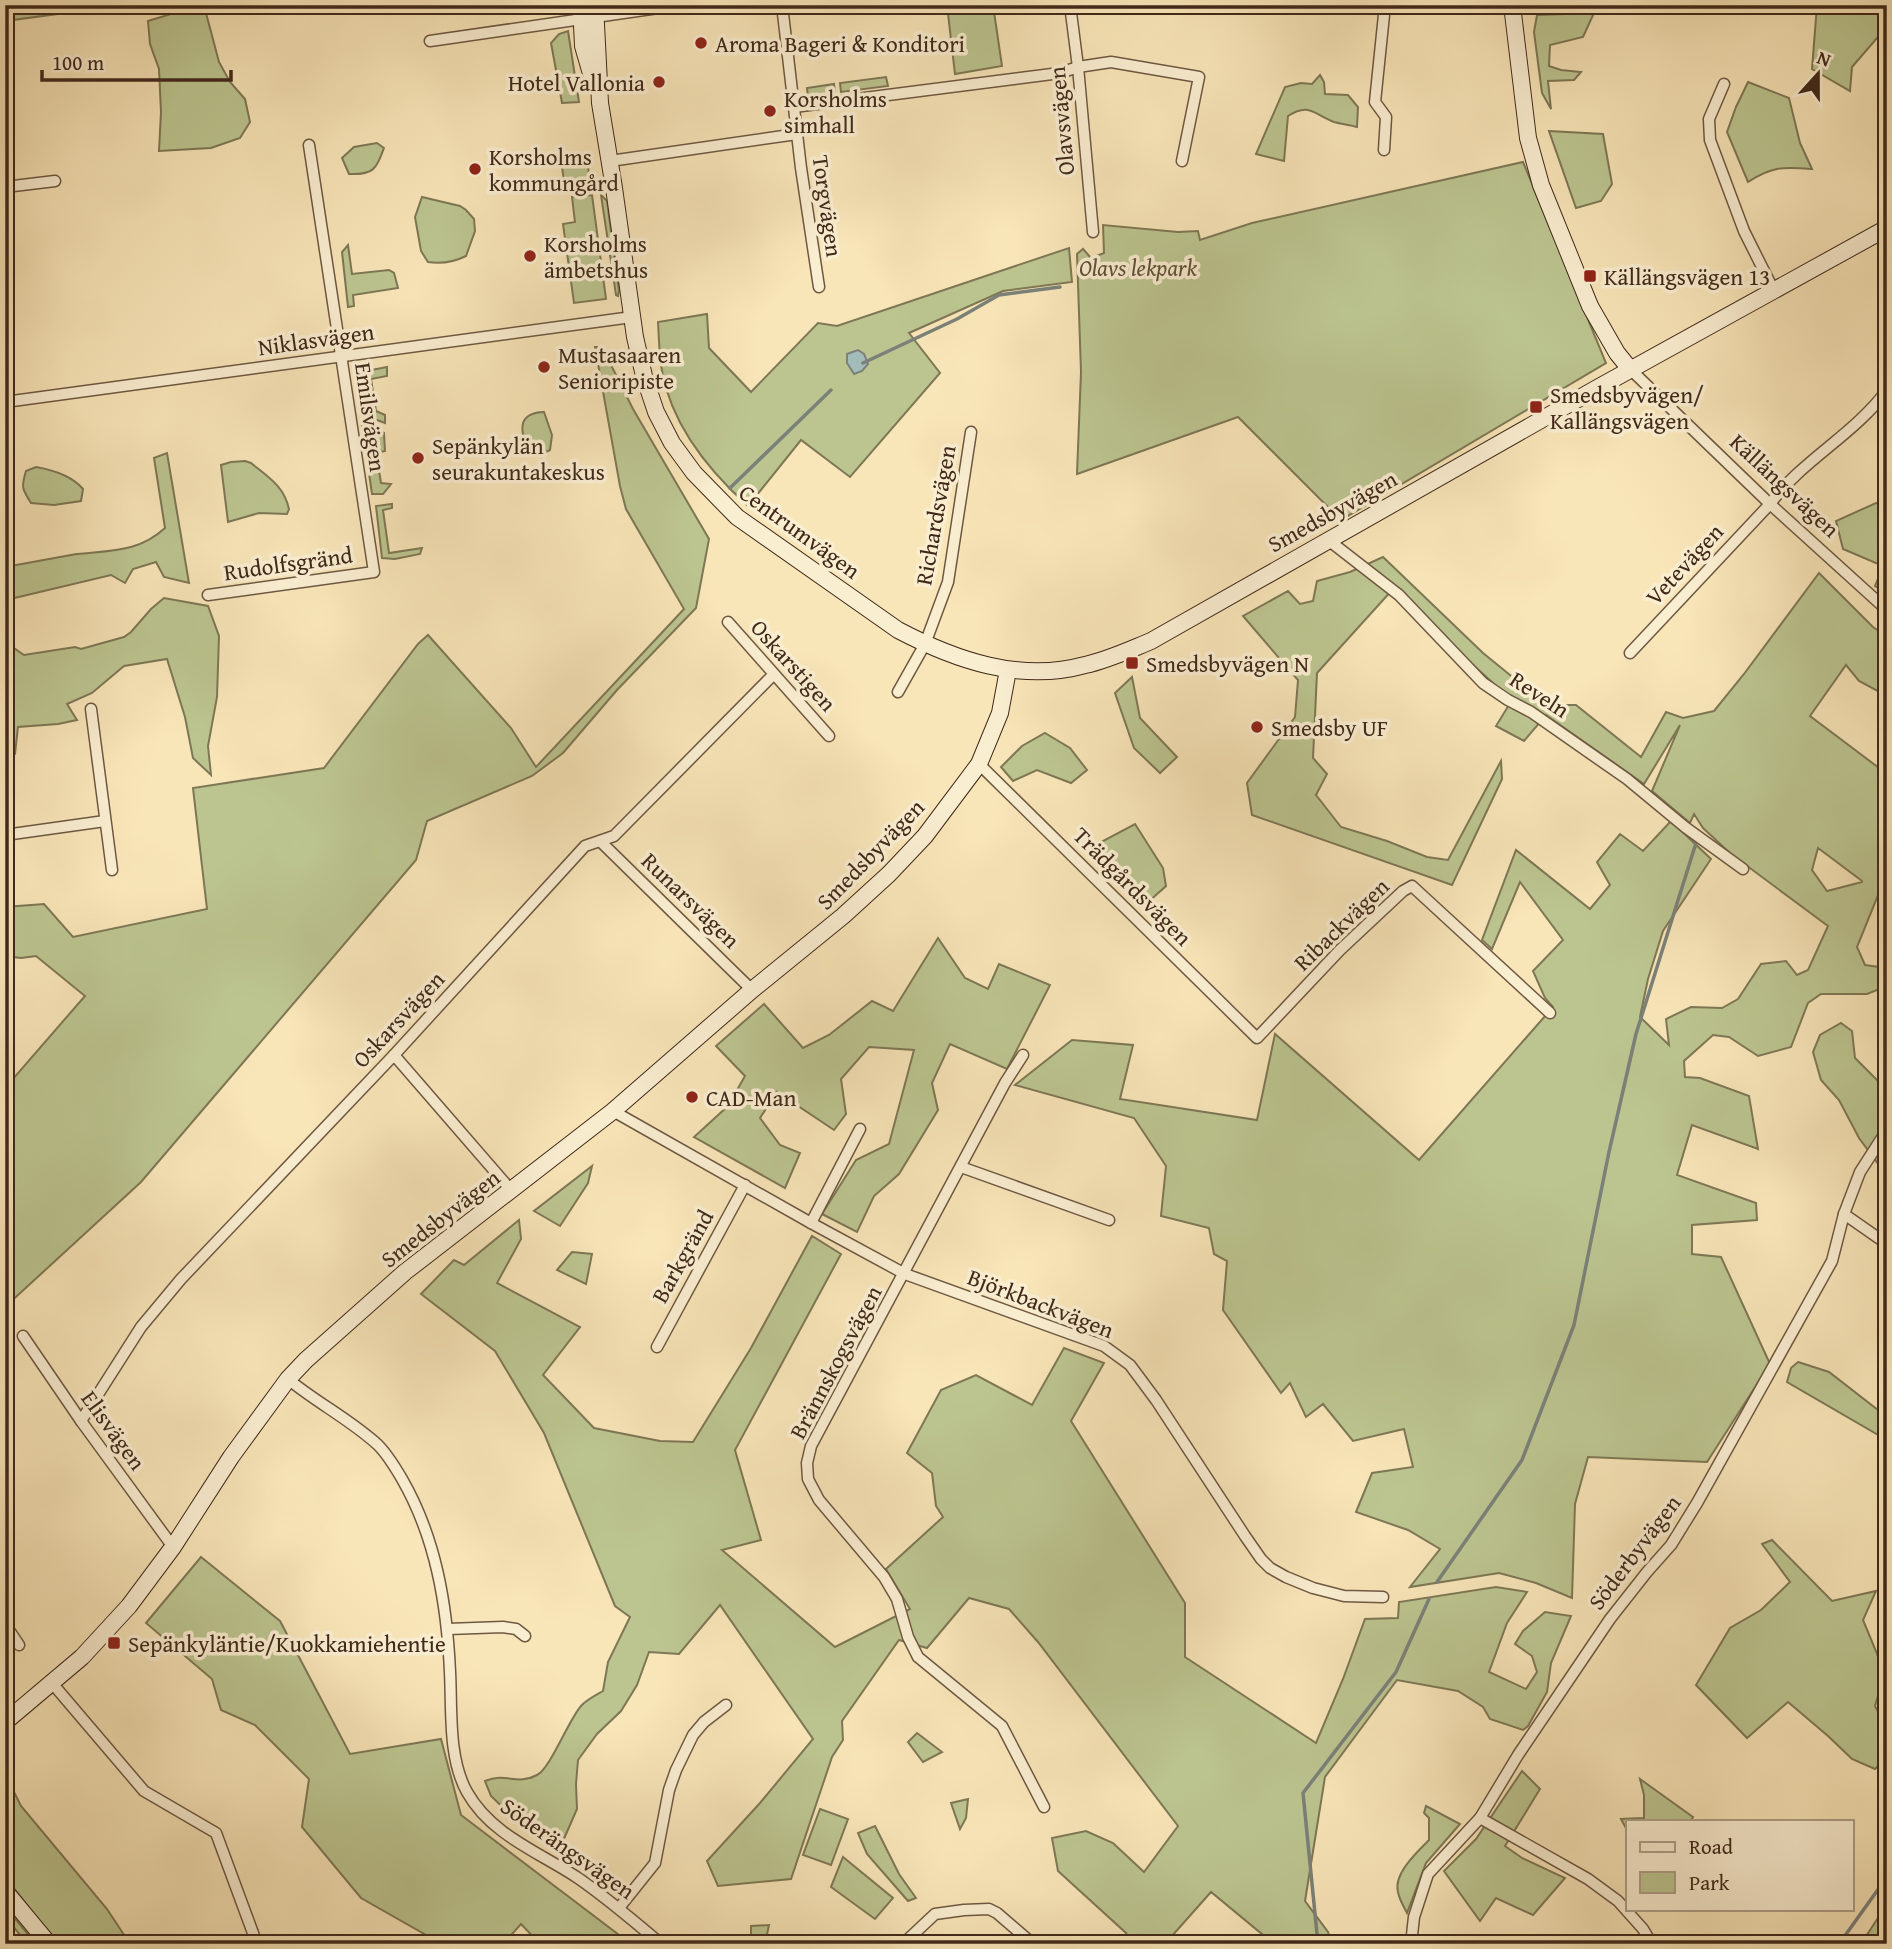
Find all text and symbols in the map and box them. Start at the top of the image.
place label: Aroma Bageri & Konditori [715,27,965,60]
marker: Aroma Bageri & Konditori [693,35,709,51]
scale bar [42,38,231,82]
north arrow [1784,38,1854,108]
text: N [1813,43,1835,74]
text: 100 m [52,47,104,78]
street label: Olavsvägen [1040,65,1082,177]
place label: Hotel Vallonia [508,66,645,99]
marker: Hotel Vallonia [651,74,667,90]
place label: Korsholms simhall [784,82,887,141]
marker: Korsholms simhall [762,103,778,119]
place label: Korsholms kommungård [489,140,619,199]
street label: Torgvägen [805,153,851,259]
marker: Korsholms kommungård [467,161,483,177]
place label: Korsholms ämbetshus [544,227,648,286]
marker: Korsholms ämbetshus [522,248,538,264]
park label: Olavs lekpark [1079,251,1198,284]
place label: Källängsvägen 13 [1604,260,1770,293]
marker: Källängsvägen 13 [1582,268,1598,284]
street label: Niklasvägen [256,315,376,363]
place label: Mustasaaren Senioripiste [558,338,681,397]
marker: Mustasaaren Senioripiste [536,359,552,375]
street label: Emilsvägen [347,360,395,474]
place label: Smedsbyvägen/ Kallängsvägen [1550,378,1704,437]
marker: Smedsbyvägen/ Kallängsvägen [1528,399,1544,415]
street label: Källängsvägen [1723,425,1847,545]
place label: Sepänkylän seurakuntakeskus [432,429,605,488]
street label: Richardsvägen [906,442,964,588]
marker: Sepänkylän seurakuntakeskus [410,450,426,466]
street label: Smedsbyvägen [1261,462,1403,560]
street label: Centrumvägen [733,476,867,586]
street label: Vetevägen [1638,516,1731,612]
street label: Rudolfsgränd [222,538,355,588]
street label: Oskarstigen [744,612,844,718]
place label: Smedsbyvägen N [1146,647,1309,680]
marker: Smedsbyvägen N [1124,655,1140,671]
street label: Reveln [1504,662,1576,726]
place label: Smedsby UF [1271,711,1388,744]
marker: Smedsby UF [1249,719,1265,735]
street label: Smedsbyvägen [808,791,932,917]
street label: Trädgårdsvägen [1066,819,1200,953]
street label: Runarsvägen [634,845,748,956]
street label: Ribackvägen [1286,870,1396,978]
street label: Oskarsvägen [344,963,452,1075]
place label: CAD-Man [706,1081,796,1114]
marker: CAD-Man [684,1089,700,1105]
street label: Smedsbyvägen [373,1161,507,1275]
street label: Barkgränd [643,1203,722,1309]
street label: Björkbackvägen [963,1260,1119,1346]
street label: Brännskogsvägen [781,1279,889,1445]
street label: Elisvägen [74,1383,154,1477]
street label: Söderbyvägen [1580,1488,1688,1616]
place label: Sepänkyläntie/Kuokkamiehentie [128,1627,446,1660]
marker: Sepänkyläntie/Kuokkamiehentie [106,1635,122,1651]
street label: Söderängsvägen [494,1789,642,1907]
legend [1626,1820,1854,1910]
text: Road [1689,1831,1734,1862]
text: Park [1689,1867,1730,1898]

